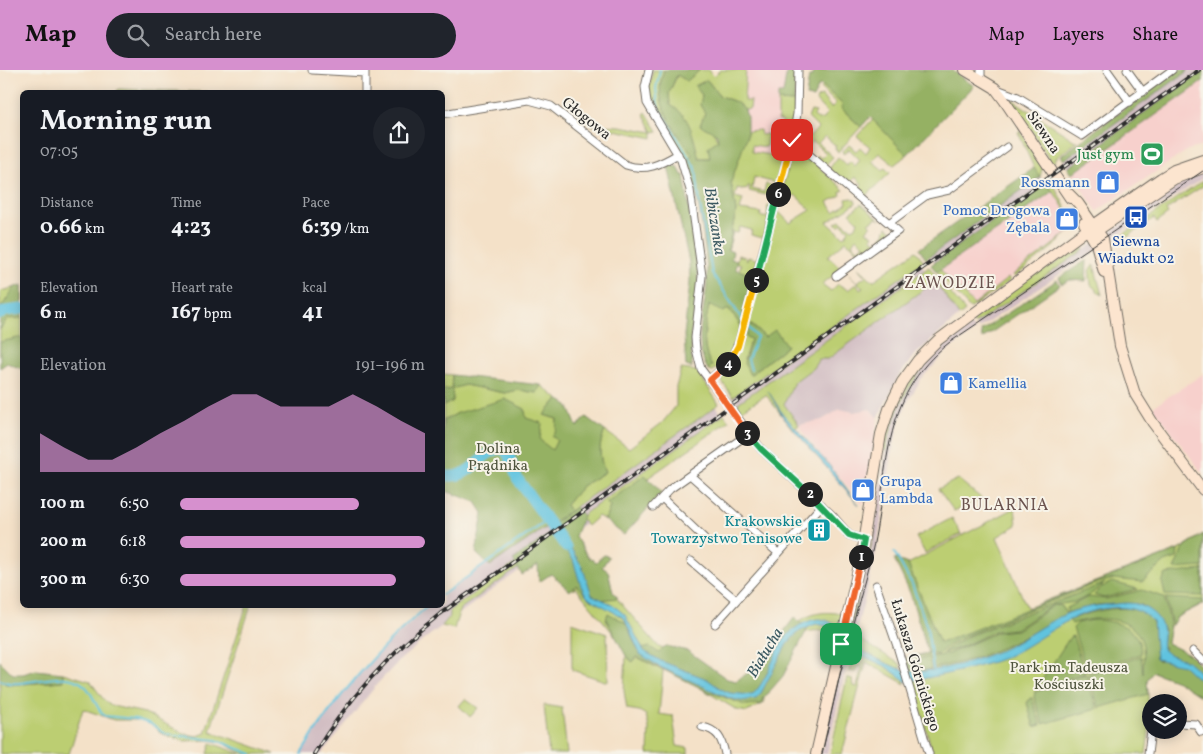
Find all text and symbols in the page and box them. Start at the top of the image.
search box [106,13,456,58]
text: Map [25,18,76,52]
icon: search [124,21,152,49]
text: Search here [164,22,262,48]
text: Map [988,23,1024,48]
text: Layers [1052,23,1104,48]
text: Share [1132,23,1178,48]
street label: Głogowa [557,93,615,146]
text: Morning run [40,102,212,141]
button: share [373,107,425,159]
street label: Siewna [1021,107,1065,159]
pin [771,119,813,161]
icon: check [778,126,806,154]
text: 07:05 [40,141,78,163]
sports icon: Just gym [1139,141,1165,167]
place label: Just gym [1077,145,1134,166]
shop icon: Rossmann [1095,169,1121,195]
place label: Rossmann [1021,173,1090,194]
pin: 6 [766,182,790,206]
text: 6 [775,185,782,204]
water label: Bibiczanka [698,186,730,257]
text: Distance [40,194,94,213]
text: Time [171,194,202,213]
text: Pace [302,194,330,213]
place label: Pomoc Drogowa Zębala [943,201,1050,239]
bus stop icon: Siewna Wiadukt 02 [1123,204,1149,230]
shop icon: Pomoc Drogowa Zębala [1054,206,1080,232]
text: 0.66 [40,213,82,242]
text: 4:23 [171,213,211,242]
text: 6:39 [302,213,341,242]
text: km [82,220,105,239]
text: /km [341,220,369,239]
place label: Siewna Wiadukt 02 [1097,232,1175,270]
pin: 5 [744,268,768,292]
text: 5 [753,271,760,290]
district label: ZAWODZIE [904,273,996,295]
text: Elevation [40,279,98,298]
text: Heart rate [171,279,233,298]
text: kcal [302,279,327,298]
text: 6 [40,298,52,327]
text: 167 [171,298,201,327]
text: 41 [302,298,323,327]
text: m [52,305,67,324]
text: bpm [201,305,232,324]
pin: 4 [716,352,740,376]
text: Elevation [40,355,107,377]
text: 191–196 m [355,355,425,377]
text: 4 [724,355,733,374]
shop icon: Kamellia [938,370,964,396]
place label: Kamellia [968,374,1027,395]
pin: 3 [734,420,760,446]
text: 3 [744,424,751,443]
park label: Dolina Prądnika [468,439,528,477]
place label: Grupa Lambda [880,472,933,510]
shop icon: Grupa Lambda [850,477,876,503]
pin: 2 [798,482,822,506]
text: 2 [807,485,814,504]
text: 100 m [40,493,85,515]
text: 6:50 [120,493,149,515]
district label: BULARNIA [961,495,1049,517]
place label: Krakowskie Towarzystwo Tenisowe [651,512,802,550]
building icon: Krakowskie Towarzystwo Tenisowe [806,517,832,543]
text: 200 m [40,531,87,553]
text: 6:18 [120,531,146,553]
pin: 1 [848,544,874,570]
text: 1 [859,548,864,567]
text: 300 m [40,569,86,591]
text: 6:30 [120,569,149,591]
street label: Łukasza Górnickiego [884,597,945,734]
pin [820,623,862,665]
water label: Białucha [742,624,789,682]
icon: arrive [827,630,855,658]
park label: Park im. Tadeusza Kościuszki [1010,658,1128,696]
map controls [1142,694,1187,739]
button: layers [1142,694,1187,739]

